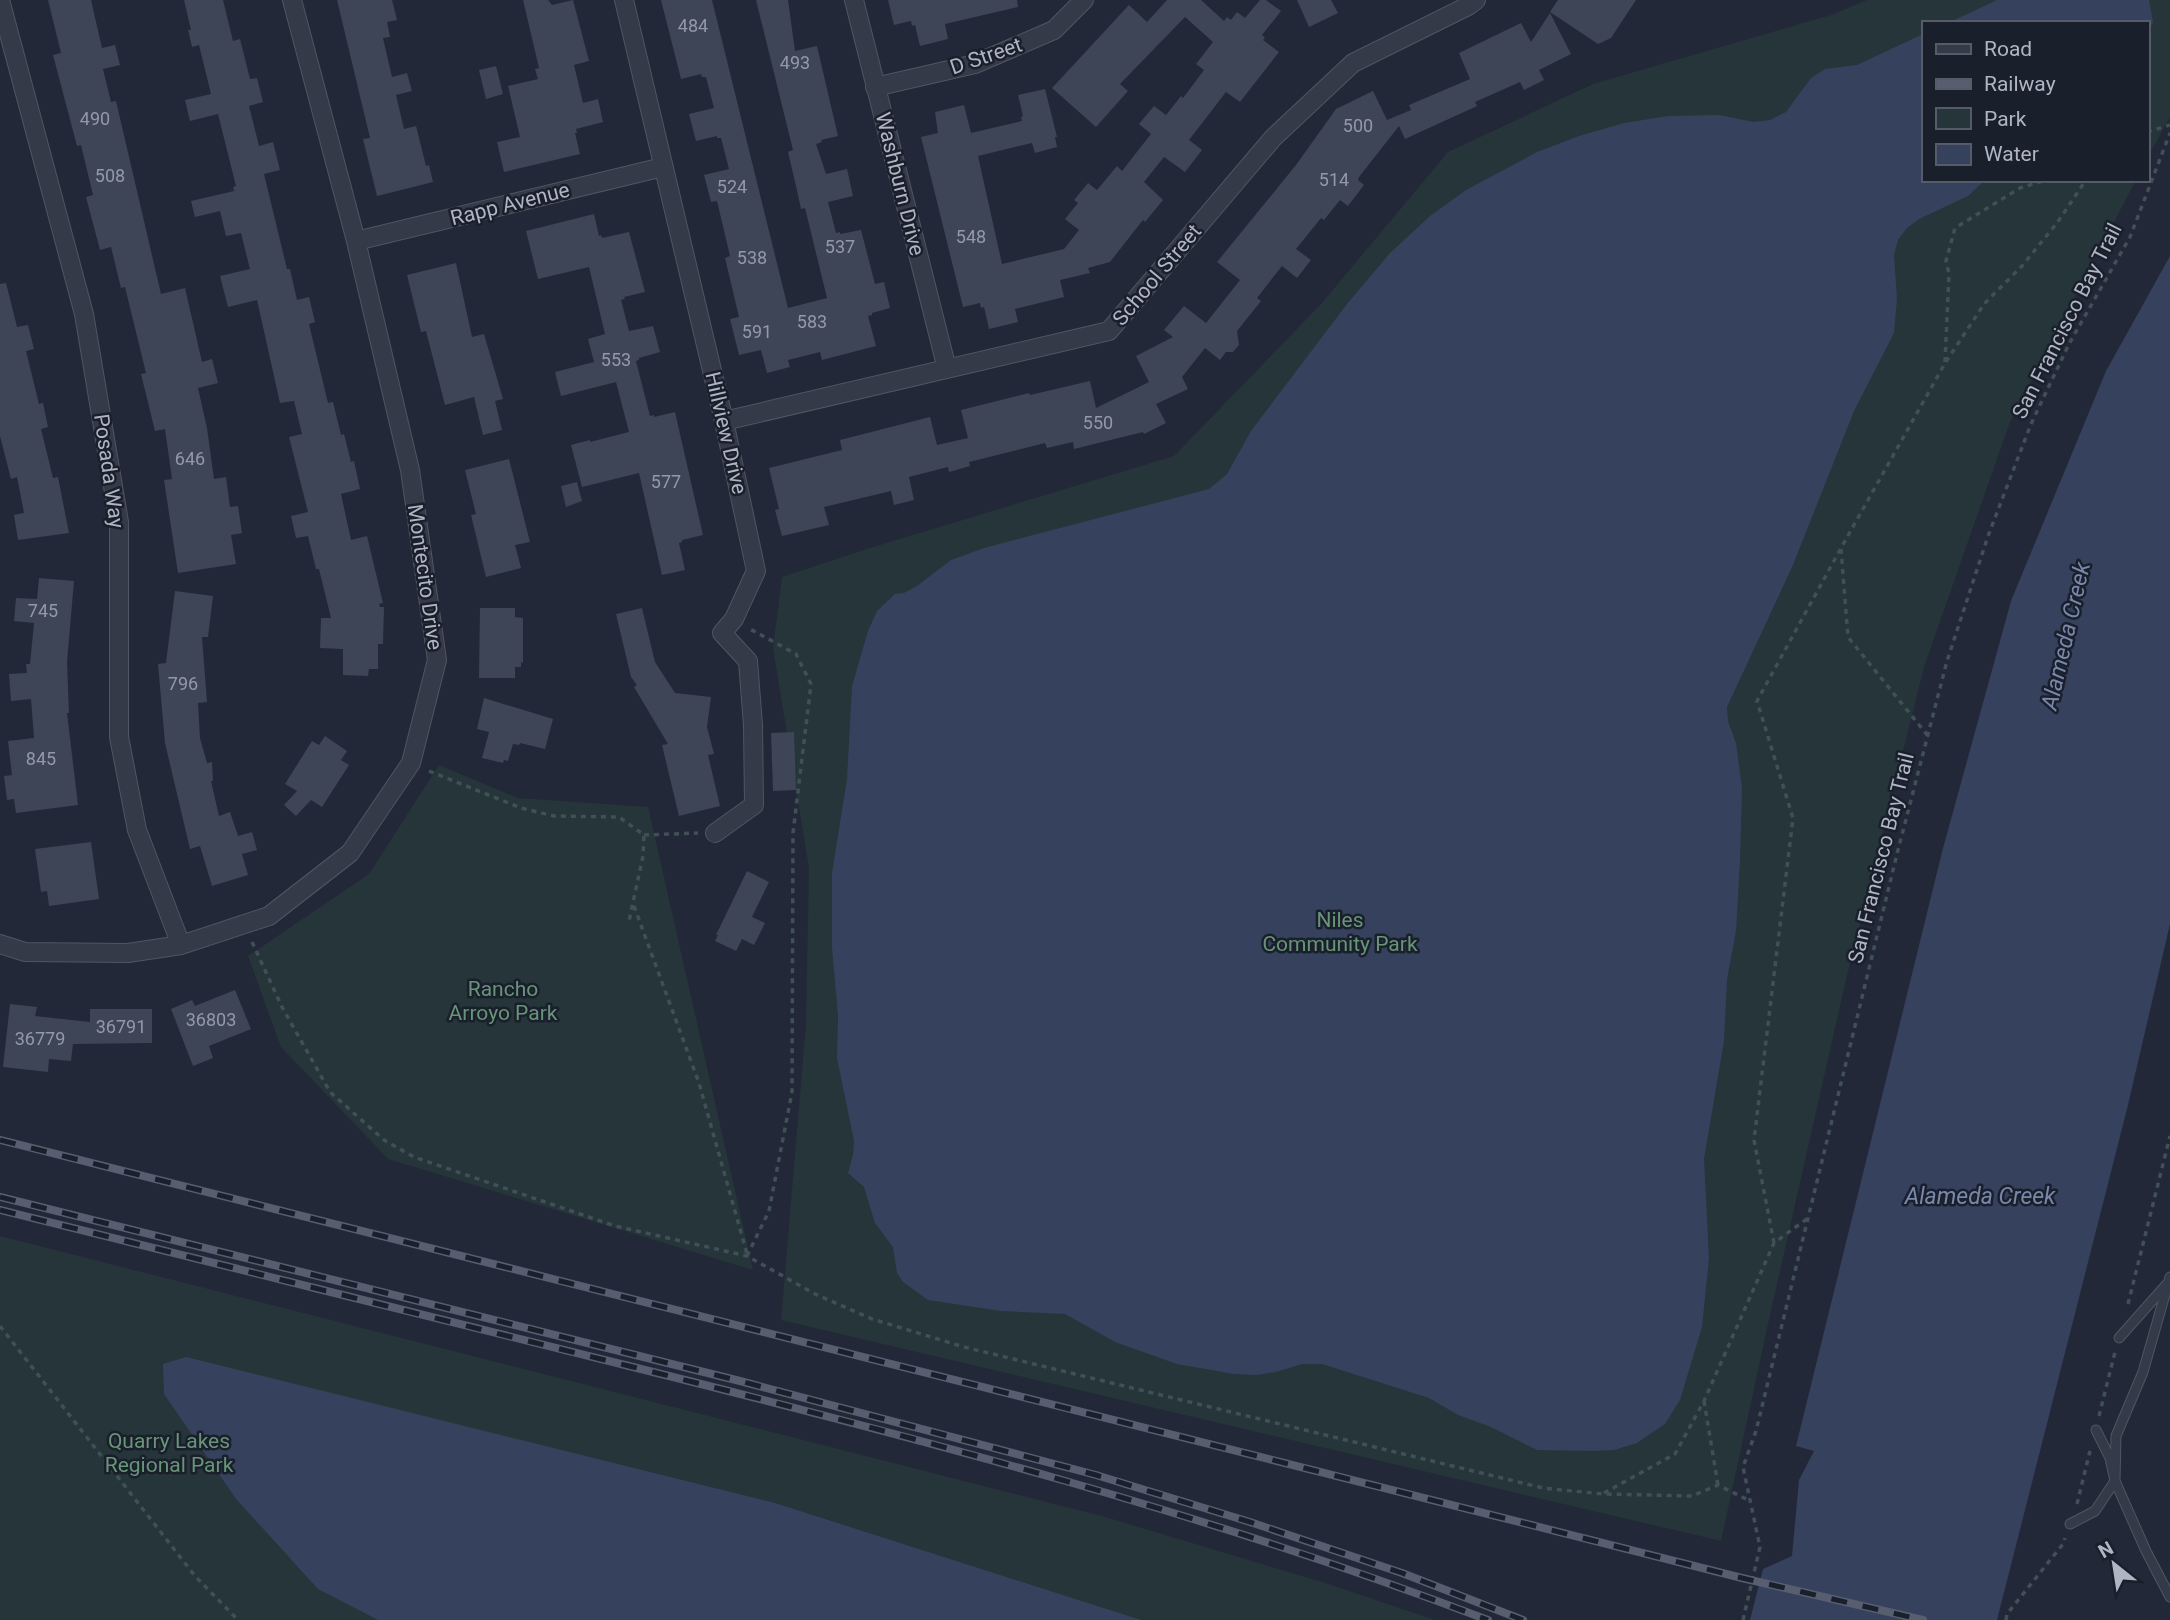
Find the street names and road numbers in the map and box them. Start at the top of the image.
street label: D Street [947,33,1025,79]
street label: Washburn Drive [871,110,929,258]
street label: Rapp Avenue [448,178,572,230]
street label: School Street [1108,219,1206,330]
street label: San Francisco Bay Trail [2007,219,2127,423]
street label: Hillview Drive [700,369,752,497]
street label: Posada Way [89,412,129,530]
street label: Montecito Drive [403,503,447,651]
street label: San Francisco Bay Trail [1843,750,1919,966]

